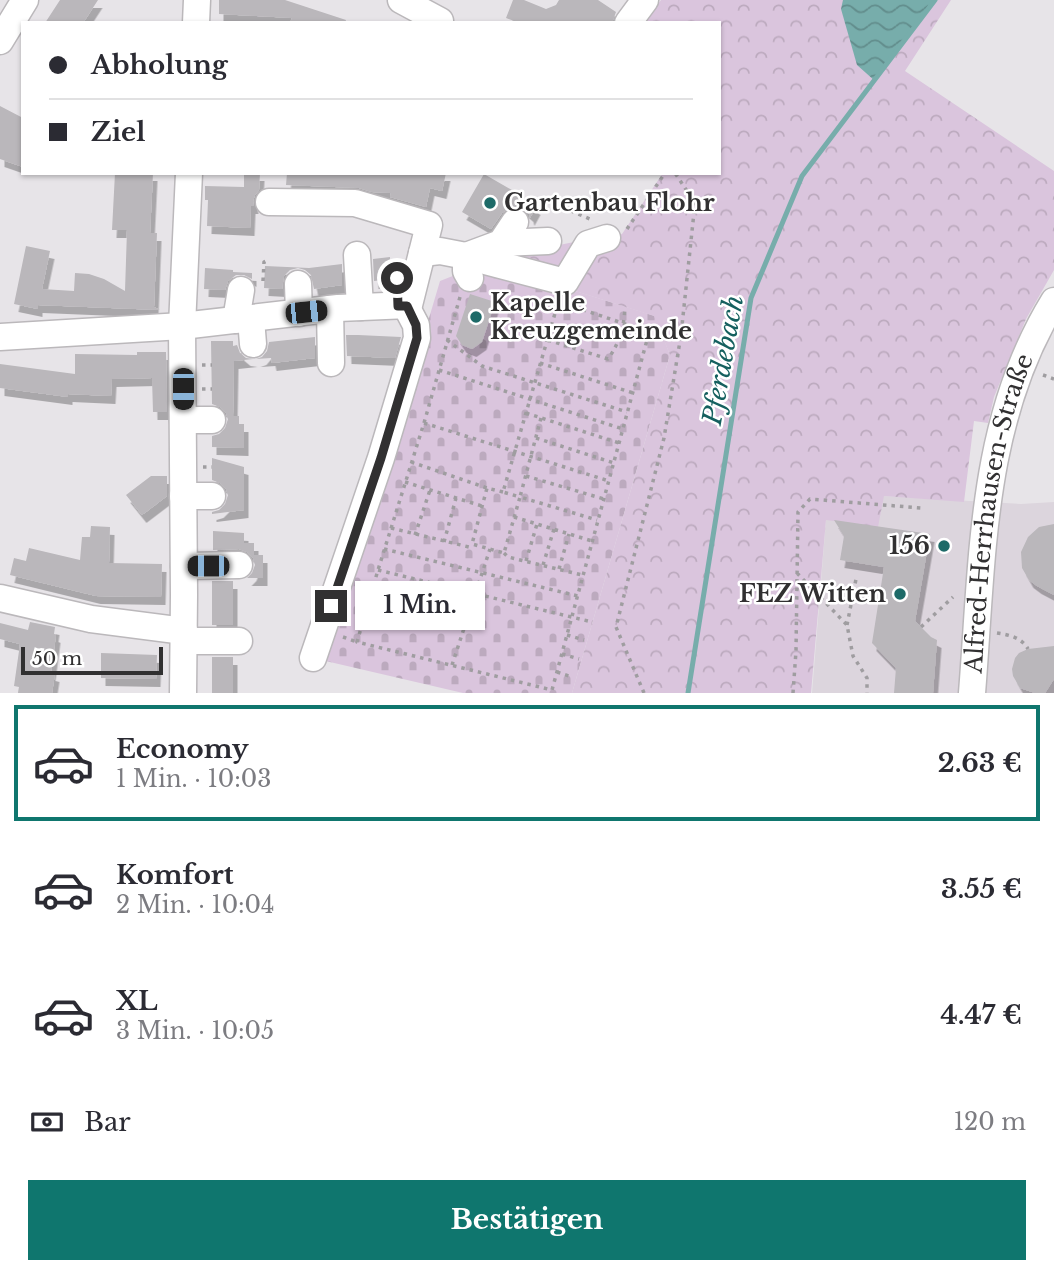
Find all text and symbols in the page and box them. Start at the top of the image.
text: Abholung [91,49,228,81]
text: Ziel [91,116,146,148]
place label: Gartenbau Flohr [504,188,715,217]
marker: Gartenbau Flohr [482,195,498,211]
route start [381,262,413,294]
place label: Kapelle Kreuzgemeinde [490,288,692,345]
water label: Pferdebach [696,292,750,429]
car [285,299,328,325]
marker: Kapelle Kreuzgemeinde [468,309,484,325]
street label: Alfred-Herrhausen-Straße [959,349,1039,675]
car [173,368,194,410]
place label: 156 [889,531,930,560]
marker: 156 [936,538,952,554]
car [188,556,230,577]
place label: FEZ Witten [739,579,887,608]
callout: 1 Min. [356,582,485,630]
marker: FEZ Witten [892,586,908,602]
route end [315,590,347,622]
text: 1 Min. [383,591,457,619]
scale bar [21,644,163,676]
text: 50 m [32,647,82,670]
icon: car [32,732,95,795]
text: Economy [116,733,249,765]
text: 2.63 € [938,747,1022,779]
text: 1 Min. · 10:03 [116,765,271,793]
icon: car [32,858,95,921]
text: Komfort [116,859,234,891]
text: 3.55 € [941,873,1022,905]
text: 2 Min. · 10:04 [116,891,275,919]
icon: car [32,984,95,1047]
text: XL [116,985,158,1017]
text: 4.47 € [941,999,1022,1031]
text: 3 Min. · 10:05 [116,1017,274,1045]
icon: cash [28,1103,66,1141]
text: Bar [84,1106,131,1138]
text: 120 m [954,1108,1026,1136]
button: Bestätigen [28,1180,1026,1260]

